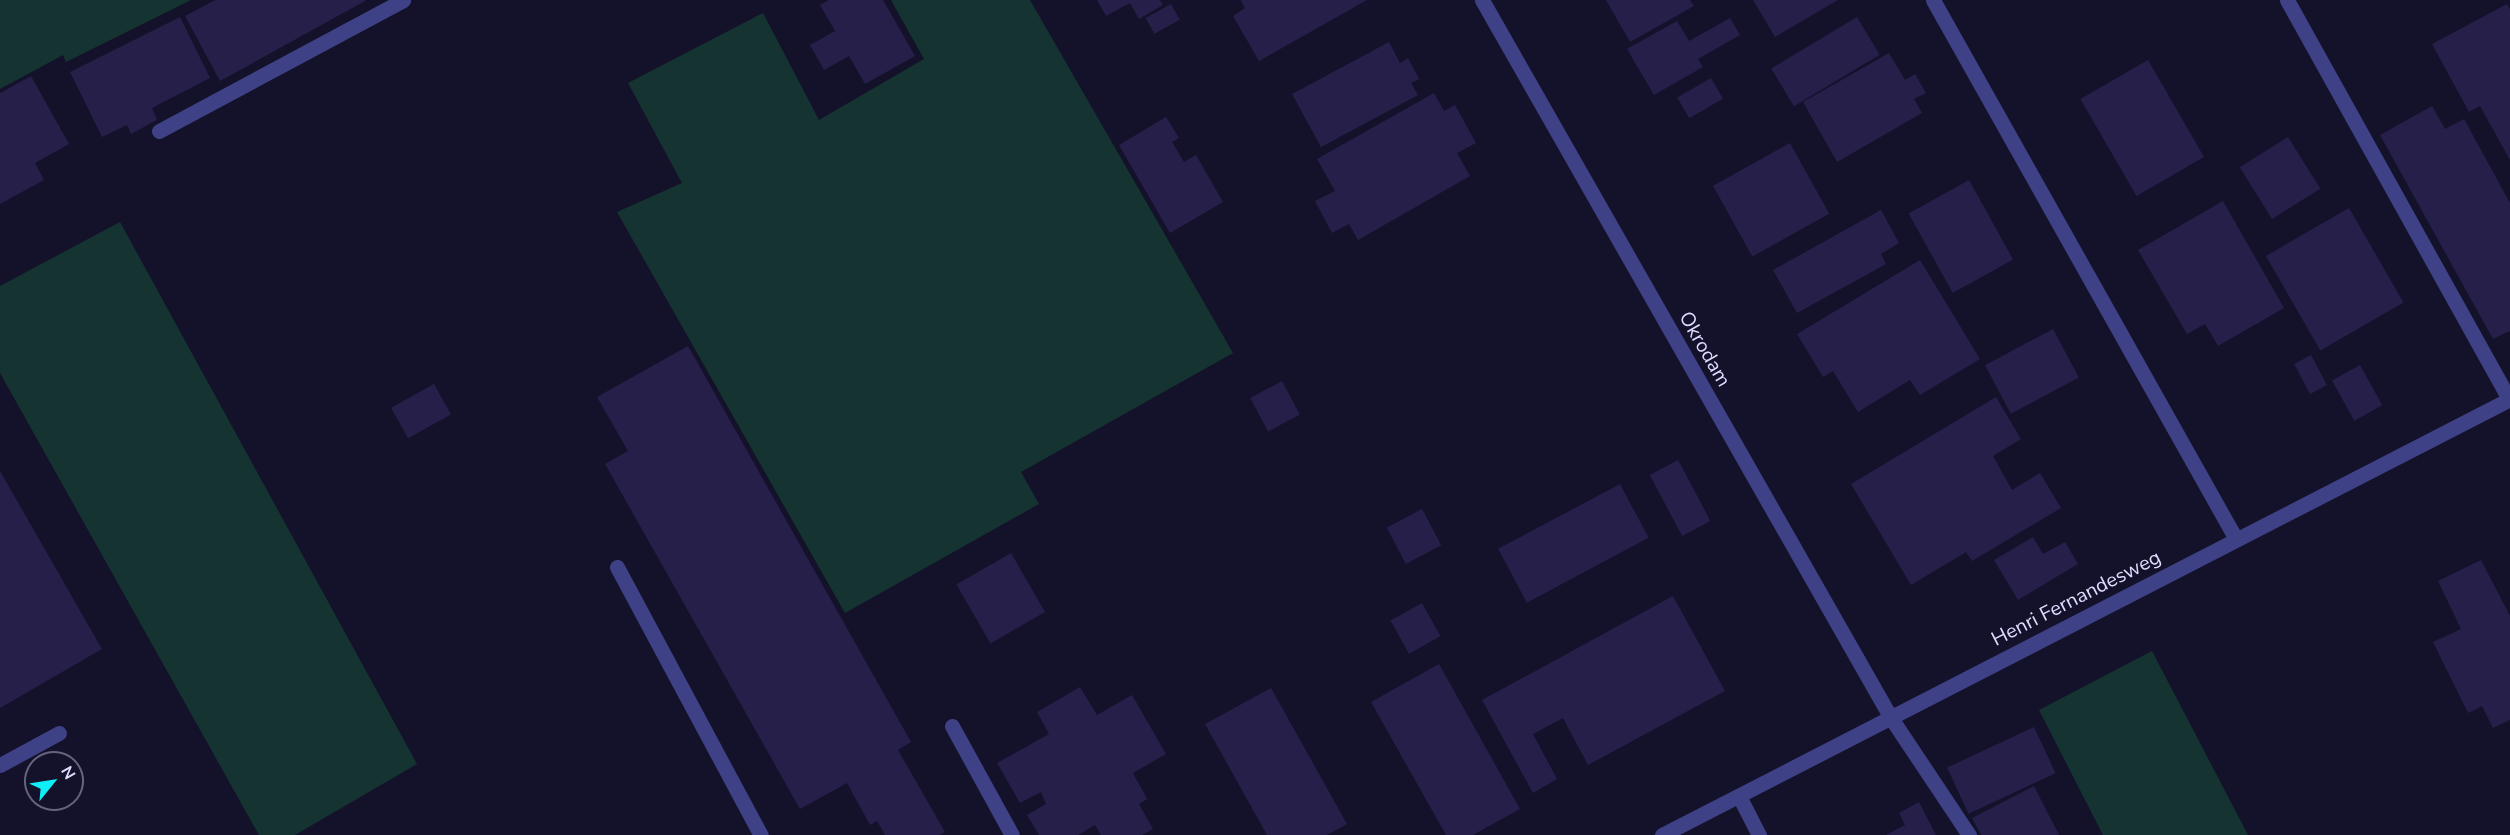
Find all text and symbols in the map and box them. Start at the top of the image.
street label: Okrodam [1674,307,1736,391]
street label: Henri Fernandesweg [1987,545,2165,651]
north arrow [24,751,84,811]
text: N [55,762,80,784]

